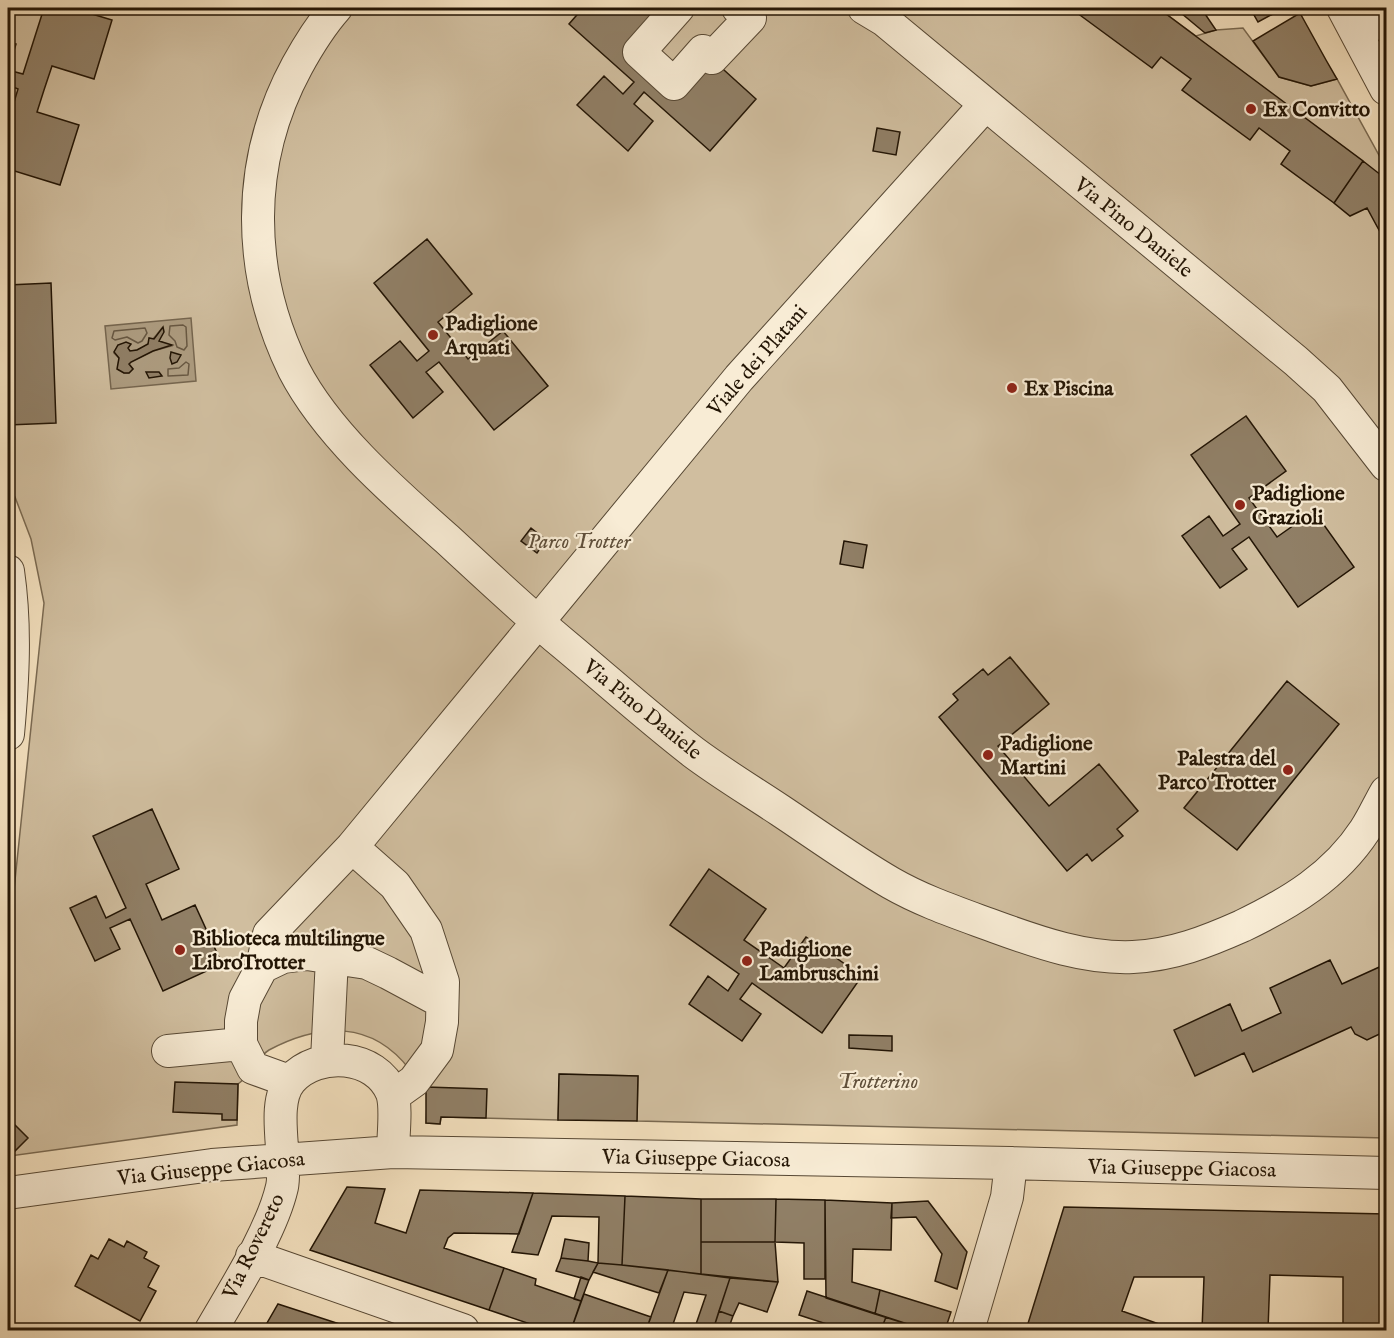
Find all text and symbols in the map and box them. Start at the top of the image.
place label: Ex Convitto [1263,97,1371,124]
marker: Ex Convitto [1244,102,1258,116]
street label: Via Pino Daniele [1067,171,1198,285]
street label: Viale dei Platani [702,300,814,423]
place label: Padiglione Arquati [444,311,538,362]
marker: Padiglione Arquati [426,328,440,342]
place label: Ex Piscina [1024,376,1114,403]
marker: Ex Piscina [1005,381,1019,395]
place label: Padiglione Grazioli [1252,481,1345,532]
marker: Padiglione Grazioli [1233,498,1247,512]
park label: Parco Trotter [527,529,631,556]
street label: Via Pino Daniele [576,653,707,767]
place label: Padiglione Martini [1000,731,1093,782]
place label: Palestra del Parco Trotter [1158,746,1277,797]
marker: Padiglione Martini [981,748,995,762]
marker: Palestra del Parco Trotter [1281,763,1295,777]
place label: Biblioteca multilingue LibroTrotter [192,926,385,977]
place label: Padiglione Lambruschini [759,937,879,988]
marker: Biblioteca multilingue LibroTrotter [173,943,187,957]
marker: Padiglione Lambruschini [740,954,754,968]
park label: Trotterino [838,1069,918,1096]
street label: Via Giuseppe Giacosa [601,1144,791,1175]
street label: Via Giuseppe Giacosa [115,1146,307,1193]
street label: Via Giuseppe Giacosa [1087,1154,1277,1185]
street label: Via Rovereto [217,1189,292,1305]

